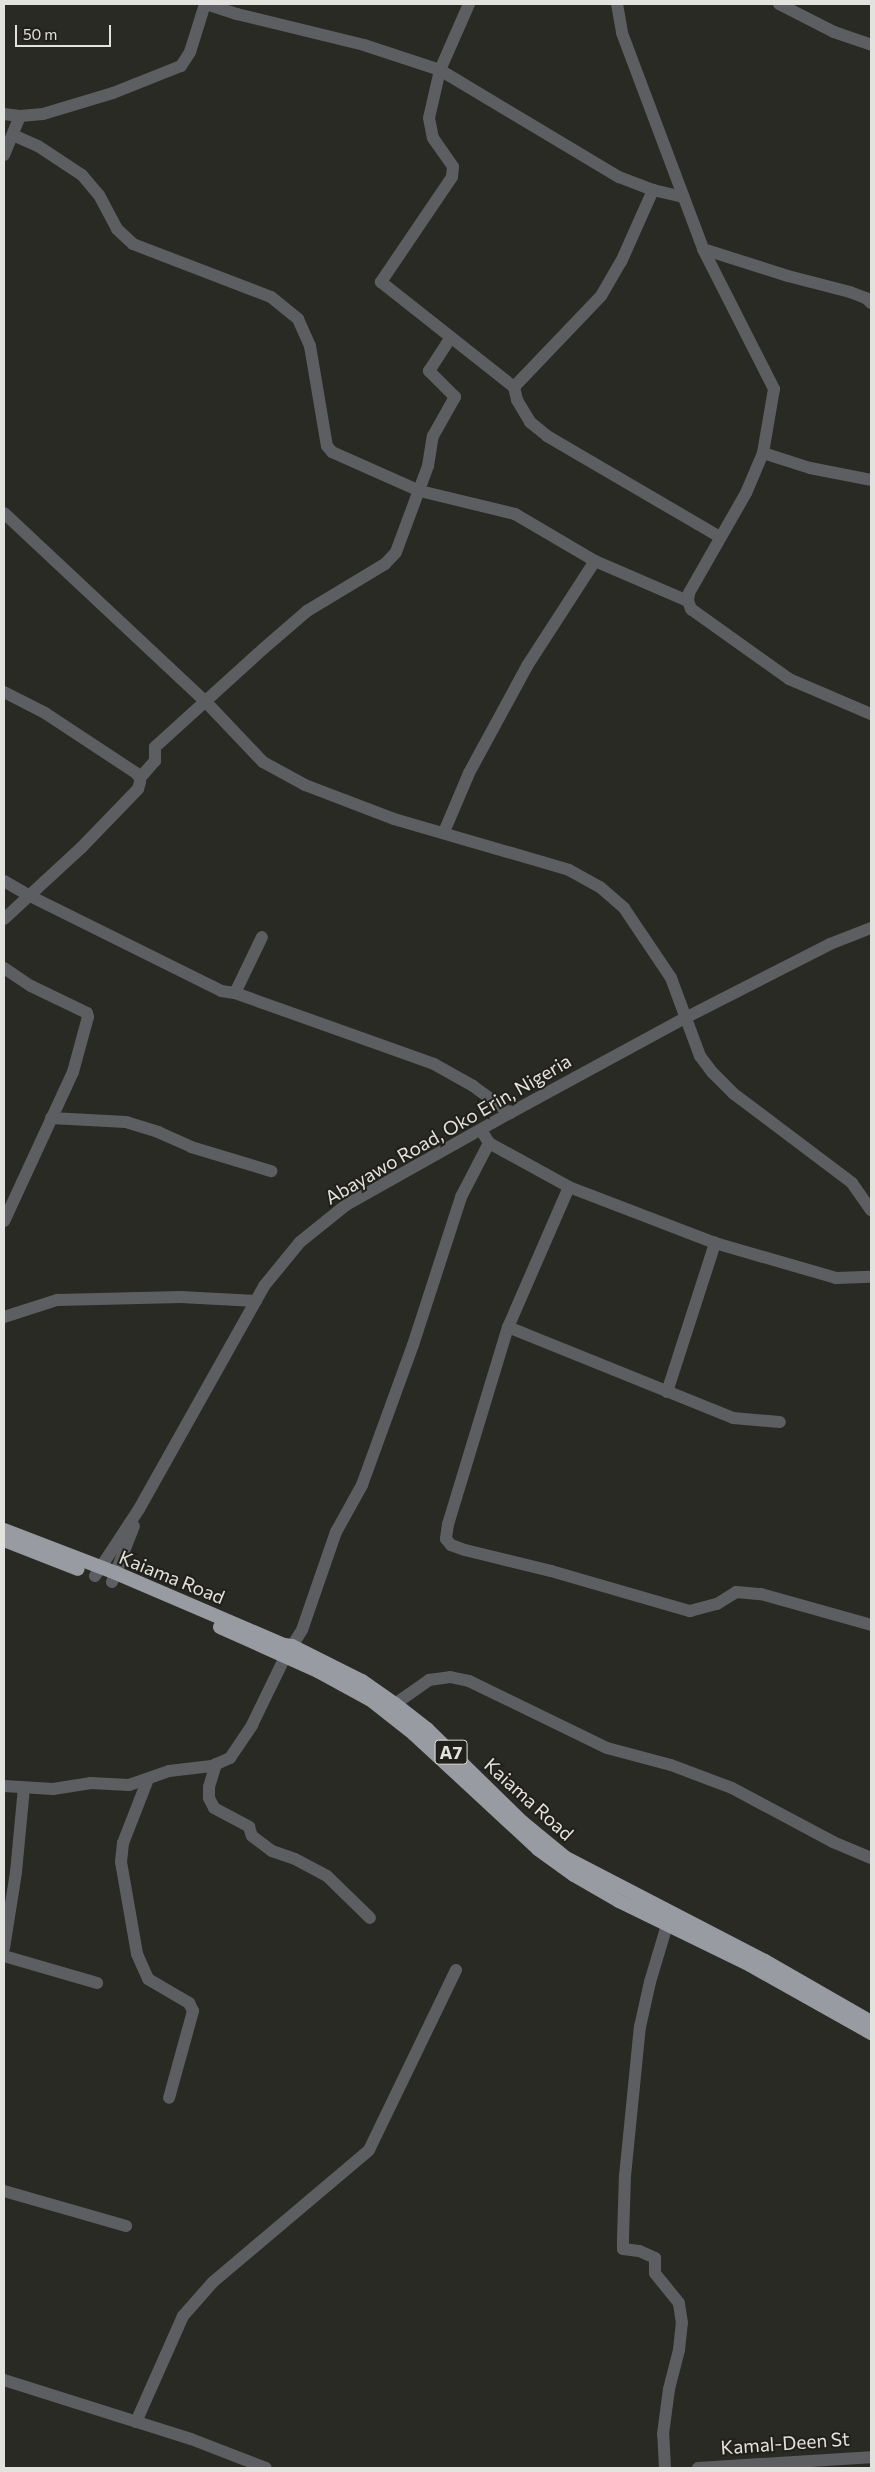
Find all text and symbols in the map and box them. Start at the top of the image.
scale bar [18,15,114,47]
text: 50 m [23,25,57,43]
street label: Abayawo Road, Oko Erin, Nigeria [321,1049,575,1209]
street label: Kaiama Road [116,1545,228,1609]
road number: A7 [434,1736,468,1768]
street label: Kaiama Road [480,1753,578,1845]
street label: Kamal-Deen St [720,2427,850,2459]

